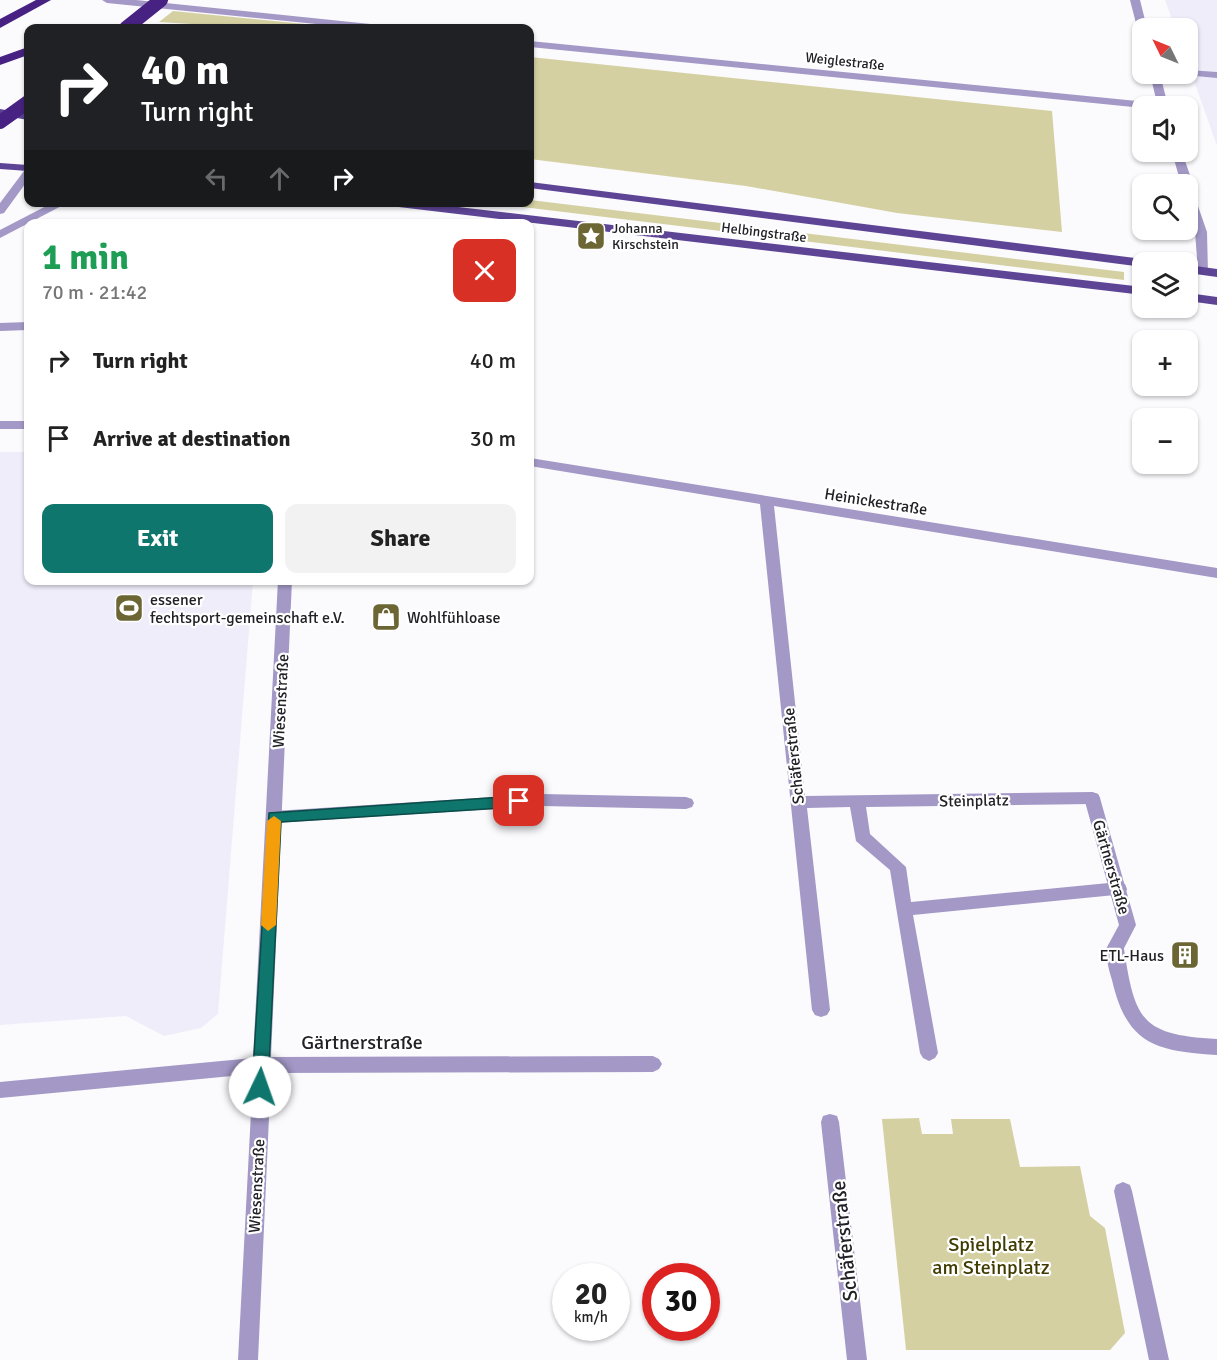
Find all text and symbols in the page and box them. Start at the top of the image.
north arrow [1132,18,1198,84]
map controls [1132,18,1198,474]
text: 40 m [141,45,230,96]
icon: right [42,48,120,126]
street label: Weiglestraße [805,49,885,74]
text: Turn right [141,96,254,129]
button: sound [1132,96,1198,162]
icon: left [200,162,233,195]
icon: ahead [263,162,296,195]
icon: right [326,162,359,195]
button: search [1132,174,1198,240]
street label: Helbingstraße [720,219,808,246]
place icon: Johanna Kirschstein [575,220,607,252]
place label: Johanna Kirschstein [612,220,679,253]
text: 1 min [42,235,129,280]
button: close [453,239,516,302]
button: layers [1132,252,1198,318]
text: 70 m · 21:42 [42,280,147,305]
button: + [1132,330,1198,396]
icon: right [42,344,75,377]
text: Turn right [93,347,188,374]
text: 40 m [470,347,516,374]
button: − [1132,408,1198,474]
icon: arrive [42,422,75,455]
text: Arrive at destination [93,425,290,452]
text: 30 m [470,425,516,452]
street label: Heinickestraße [823,484,929,520]
button: Exit [42,504,273,573]
button: Share [285,504,516,573]
place label: essener fechtsport-gemeinschaft e.V. [150,590,345,628]
sports icon: essener fechtsport-gemeinschaft e.V. [113,592,145,624]
shop icon: Wohlfühloase [370,601,402,633]
place label: Wohlfühloase [407,608,500,628]
street label: Wiesenstraße [269,653,293,749]
street label: Schäferstraße [779,707,809,805]
pin [493,775,544,826]
icon: arrive [502,784,535,817]
street label: Steinplatz [939,790,1009,812]
street label: Gärtnerstraße [1088,818,1134,917]
building icon: ETL-Haus [1169,939,1201,971]
place label: ETL-Haus [1100,946,1164,966]
street label: Gärtnerstraße [301,1030,423,1055]
position arrow [228,1055,292,1119]
street label: Wiesenstraße [245,1138,269,1234]
street label: Schäferstraße [826,1179,863,1302]
park label: Spielplatz am Steinplatz [932,1232,1050,1280]
speed limit sign: 30 [642,1263,720,1341]
text: 20 [575,1276,607,1313]
text: km/h [574,1308,608,1326]

